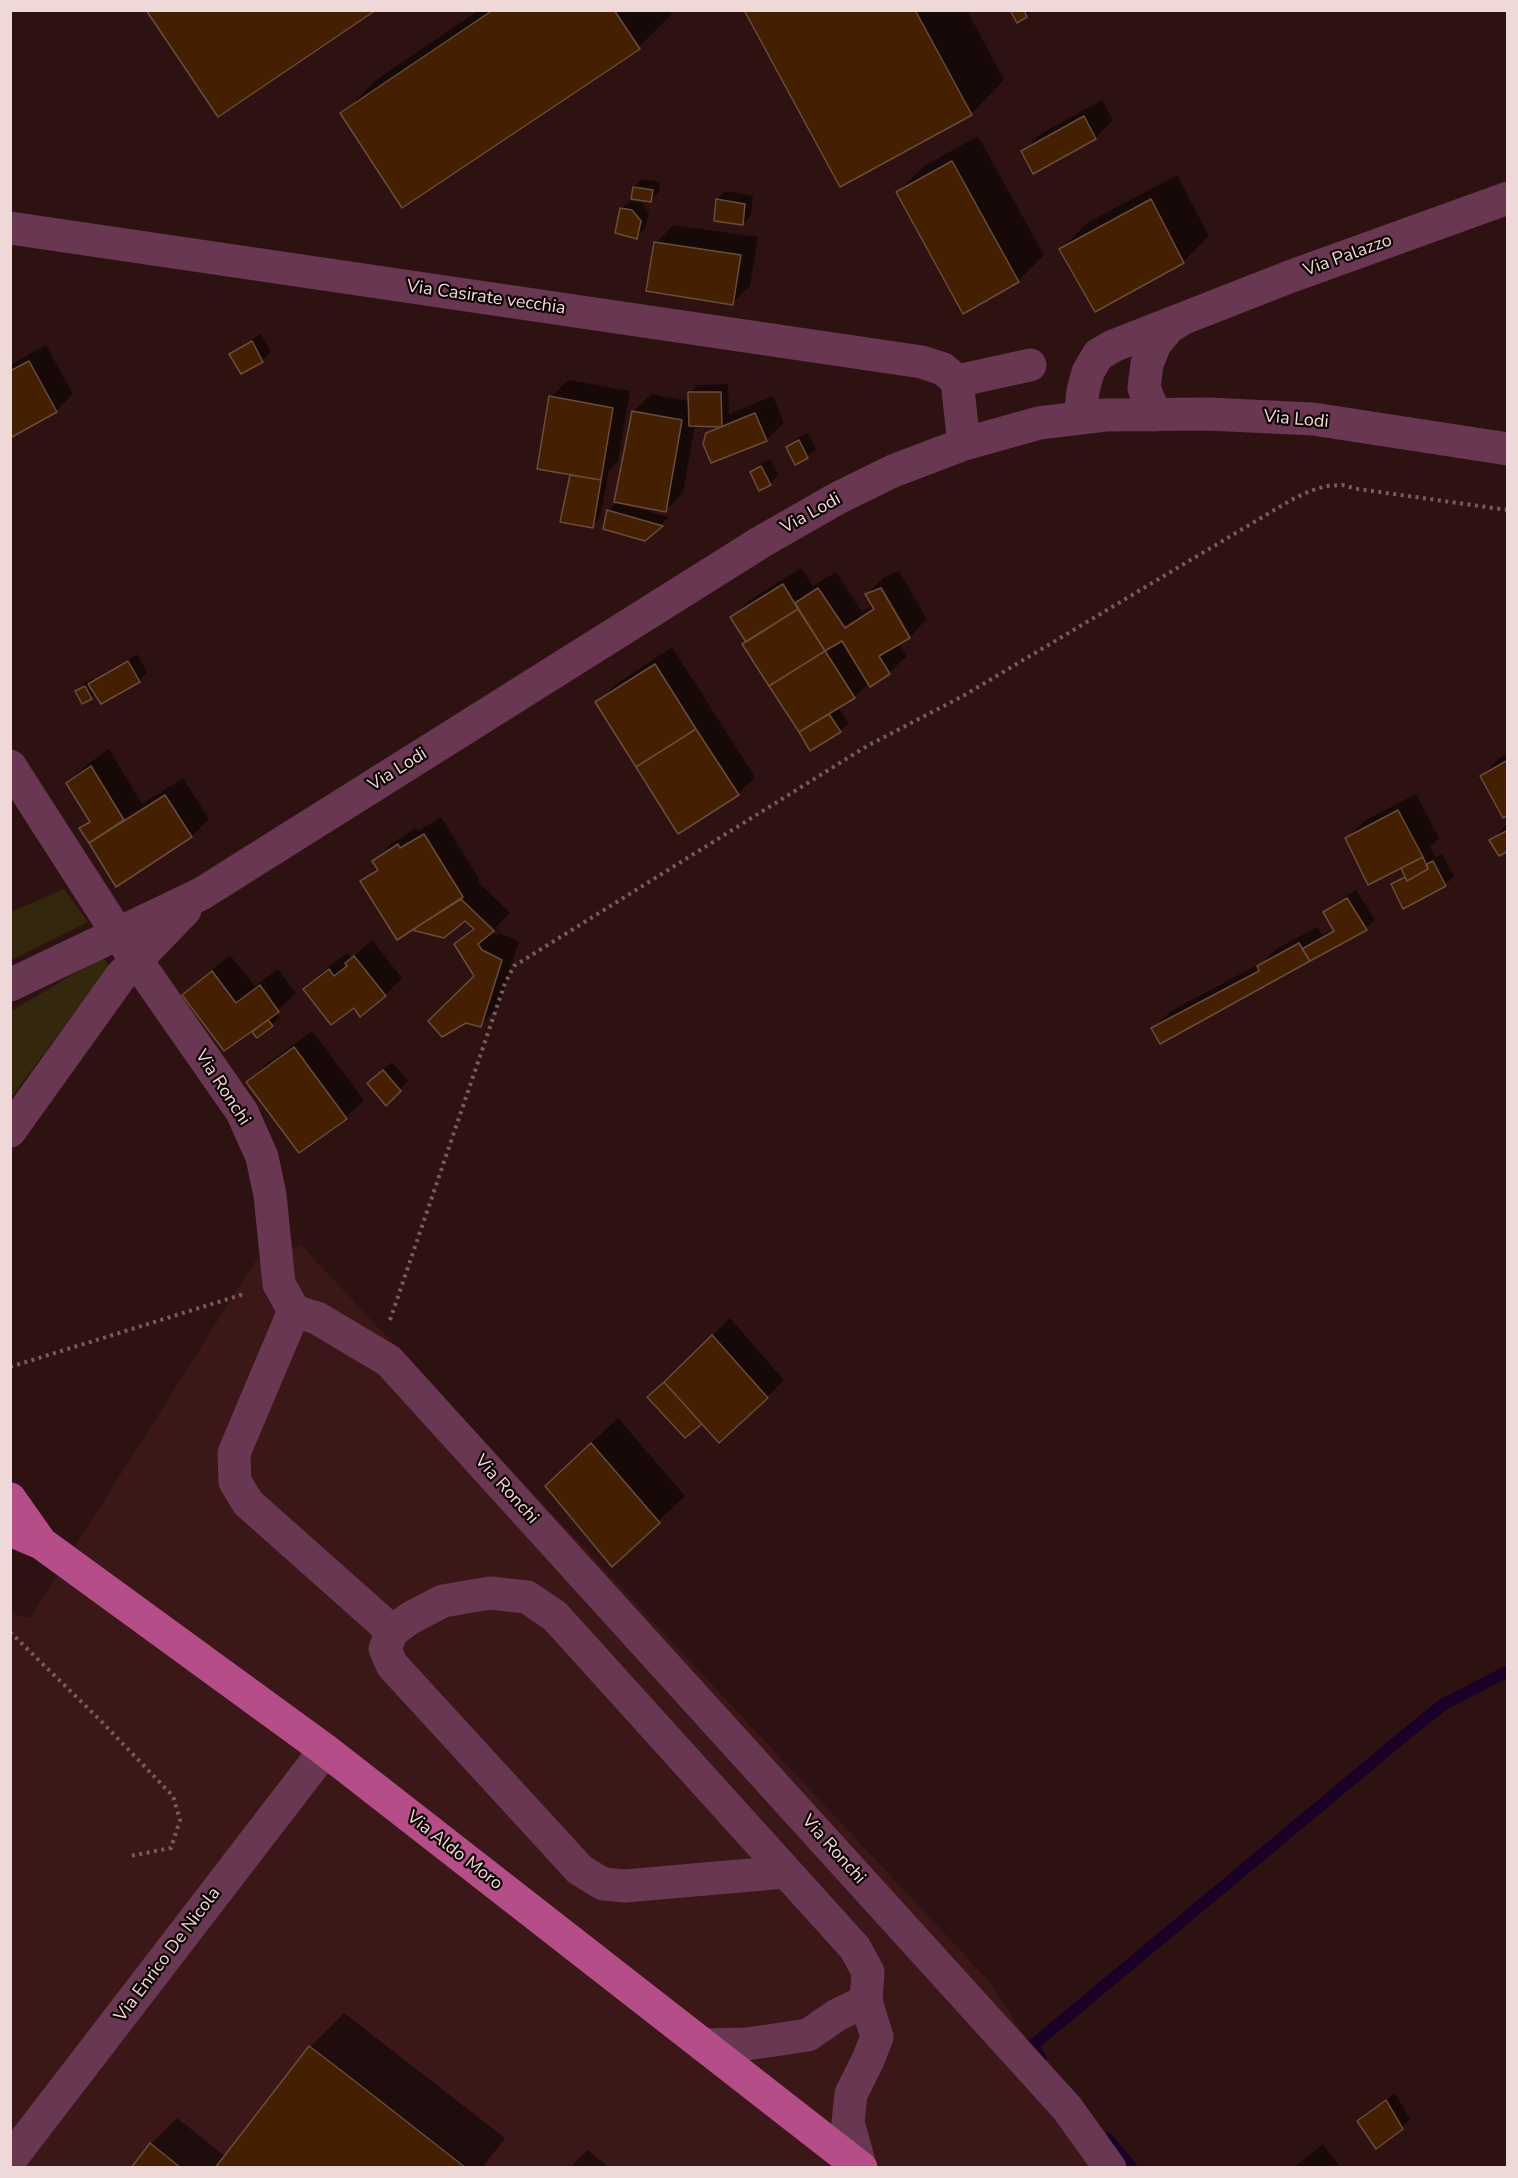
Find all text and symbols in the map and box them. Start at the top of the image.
street label: Via Palazzo [1301,230,1395,282]
street label: Via Casirate vecchia [405,276,567,320]
street label: Via Lodi [1263,406,1329,434]
street label: Via Lodi [777,489,845,539]
street label: Via Lodi [365,744,431,796]
street label: Via Ronchi [190,1046,254,1130]
street label: Via Ronchi [469,1451,543,1529]
street label: Via Aldo Moro [402,1807,506,1895]
street label: Via Ronchi [796,1811,870,1889]
street label: Via Enrico De Nicola [110,1883,226,2027]

